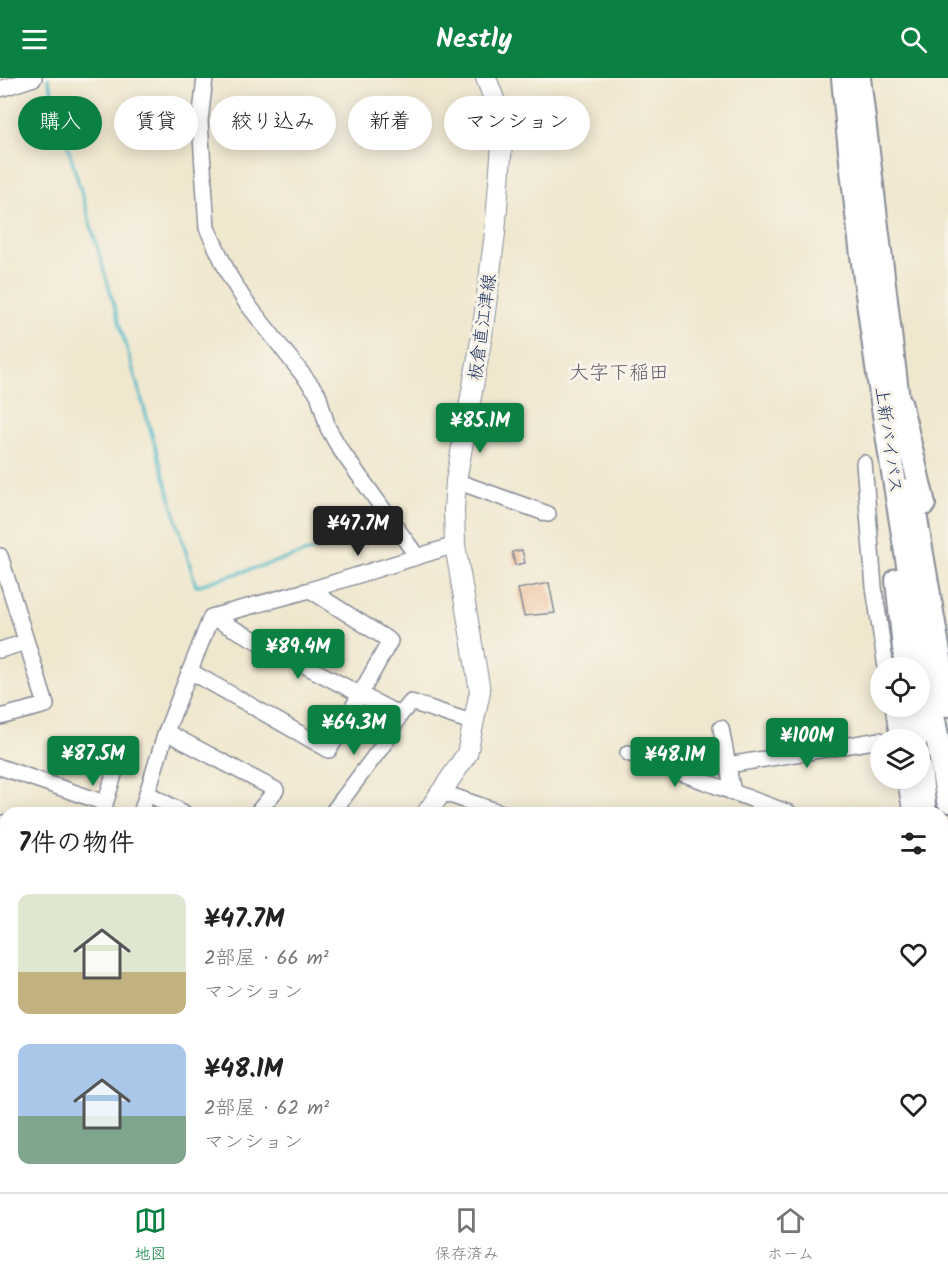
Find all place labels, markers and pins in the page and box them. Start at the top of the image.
pin: ¥85.1M [431,403,529,454]
pin: ¥47.7M [309,506,407,557]
pin: ¥89.4M [249,629,347,680]
pin: ¥64.3M [305,705,403,756]
pin: ¥100M [765,718,849,769]
pin: ¥87.5M [44,736,142,787]
pin: ¥48.1M [626,737,724,788]

